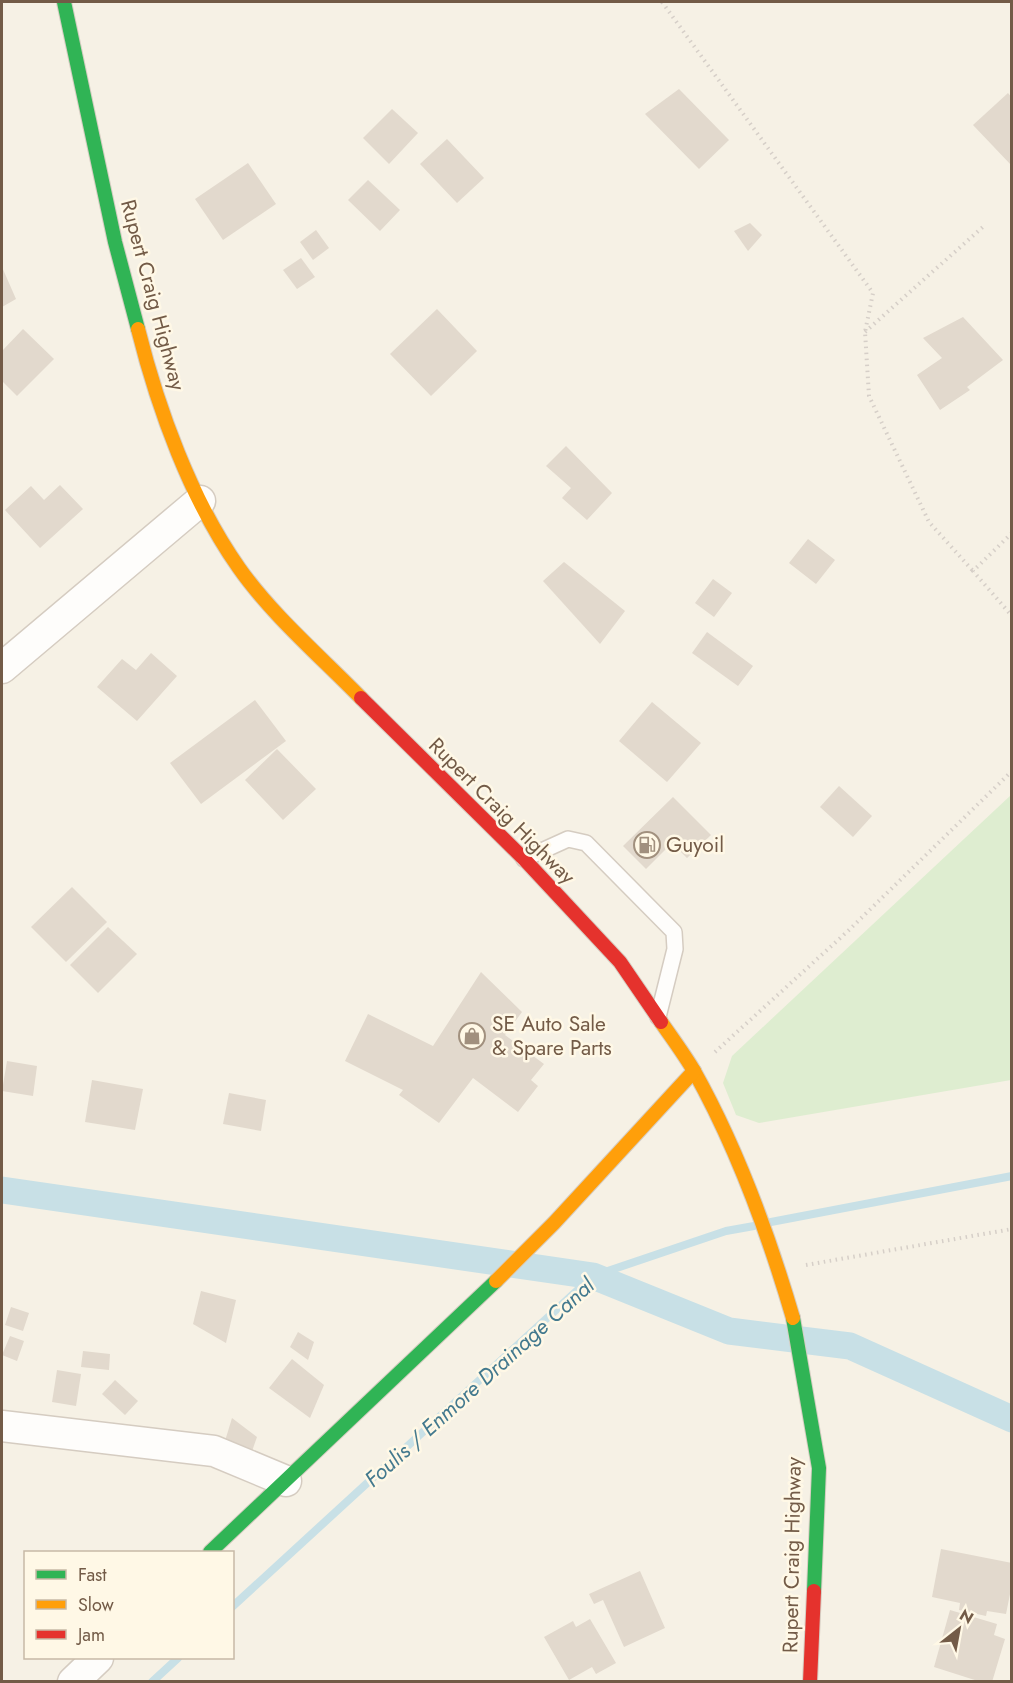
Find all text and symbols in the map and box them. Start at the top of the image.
street label: Rupert Craig Highway [113,196,193,394]
street label: Rupert Craig Highway [422,731,583,892]
fuel station icon: Guyoil [632,830,662,860]
place label: Guyoil [666,830,724,860]
place label: SE Auto Sale & Spare Parts [492,1009,612,1063]
shop icon: SE Auto Sale & Spare Parts [457,1021,487,1051]
water label: Foulis / Enmore Drainage Canal [357,1269,602,1494]
street label: Rupert Craig Highway [775,1456,809,1653]
legend [24,1551,234,1659]
text: Fast [78,1562,107,1588]
text: Slow [78,1592,115,1618]
north arrow [929,1599,989,1659]
text: N [955,1603,978,1630]
text: Jam [76,1622,105,1648]

